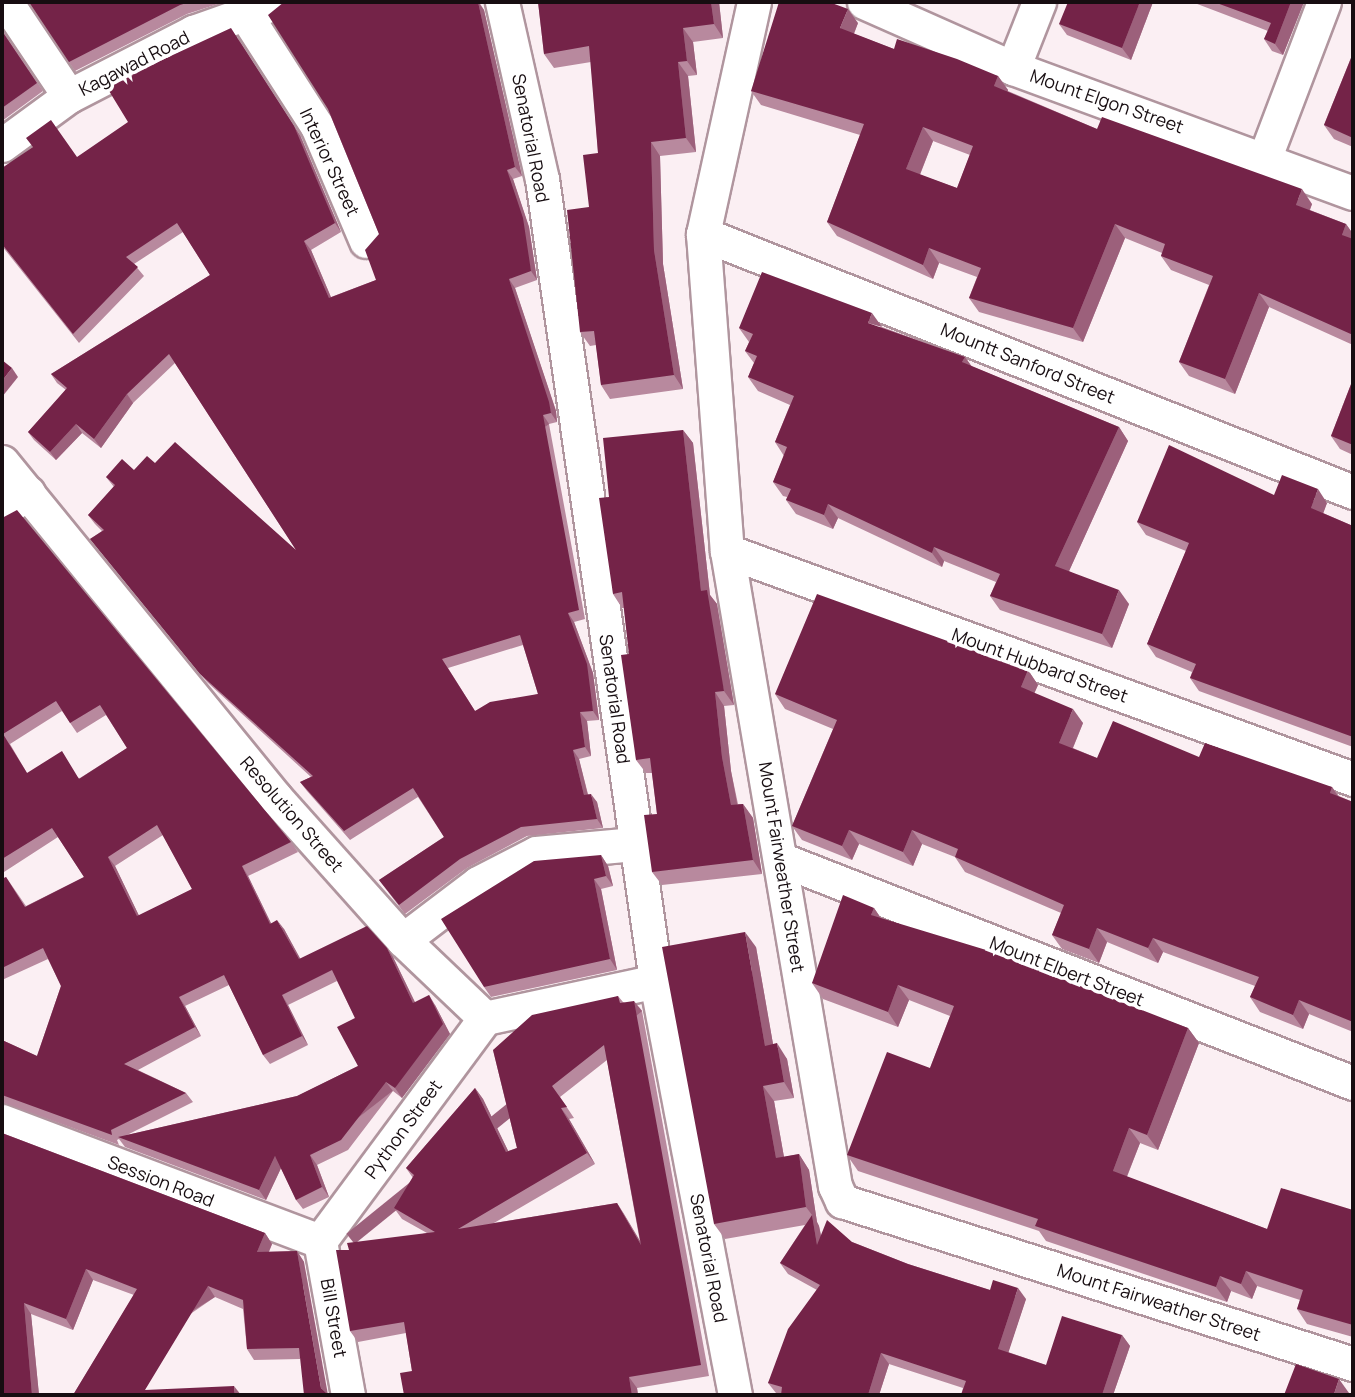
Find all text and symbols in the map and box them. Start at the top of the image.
street label: Kagawad Road [75,26,193,100]
street label: Mount Elgon Street [1027,65,1187,137]
street label: Senatorial Road [508,72,554,204]
street label: Interior Street [296,105,364,219]
street label: Mountt Sanford Street [938,318,1118,408]
street label: Mount Hubbard Street [949,623,1131,707]
street label: Senatorial Road [595,633,635,765]
street label: Resolution Street [236,752,348,876]
street label: Mount Fairweather Street [755,760,809,974]
street label: Mount Elbert Street [987,932,1147,1010]
street label: Python Street [360,1075,446,1183]
street label: Session Road [105,1151,217,1211]
street label: Senatorial Road [686,1192,732,1324]
street label: Mount Fairweather Street [1055,1259,1263,1345]
street label: Bill Street [316,1277,352,1359]

